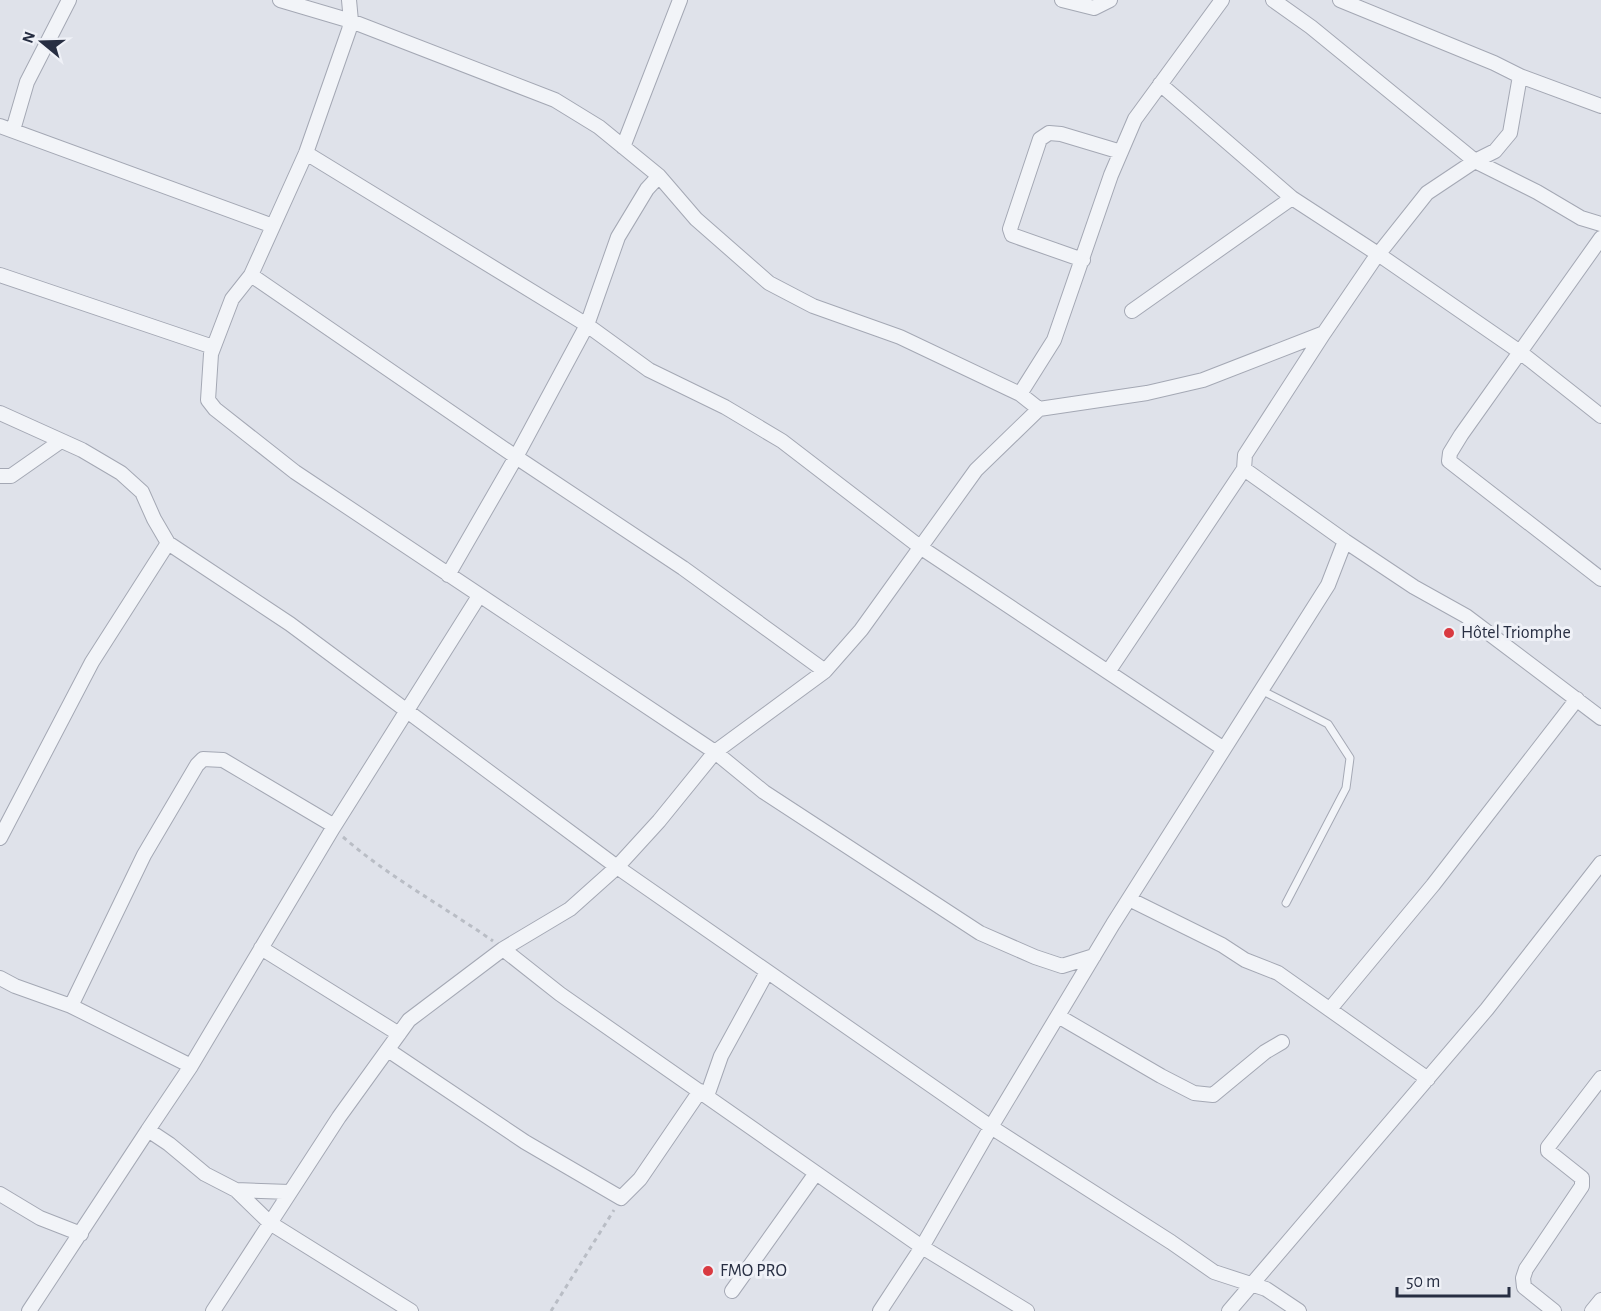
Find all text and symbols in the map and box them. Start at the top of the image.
north arrow [12,12,72,72]
text: N [19,30,38,45]
place label: Hôtel Triomphe [1461,624,1571,642]
marker: Hôtel Triomphe [1442,626,1456,640]
scale bar [1397,1260,1510,1298]
place label: FMO PRO [720,1262,787,1280]
marker: FMO PRO [701,1264,715,1278]
text: 50 m [1406,1273,1440,1291]

